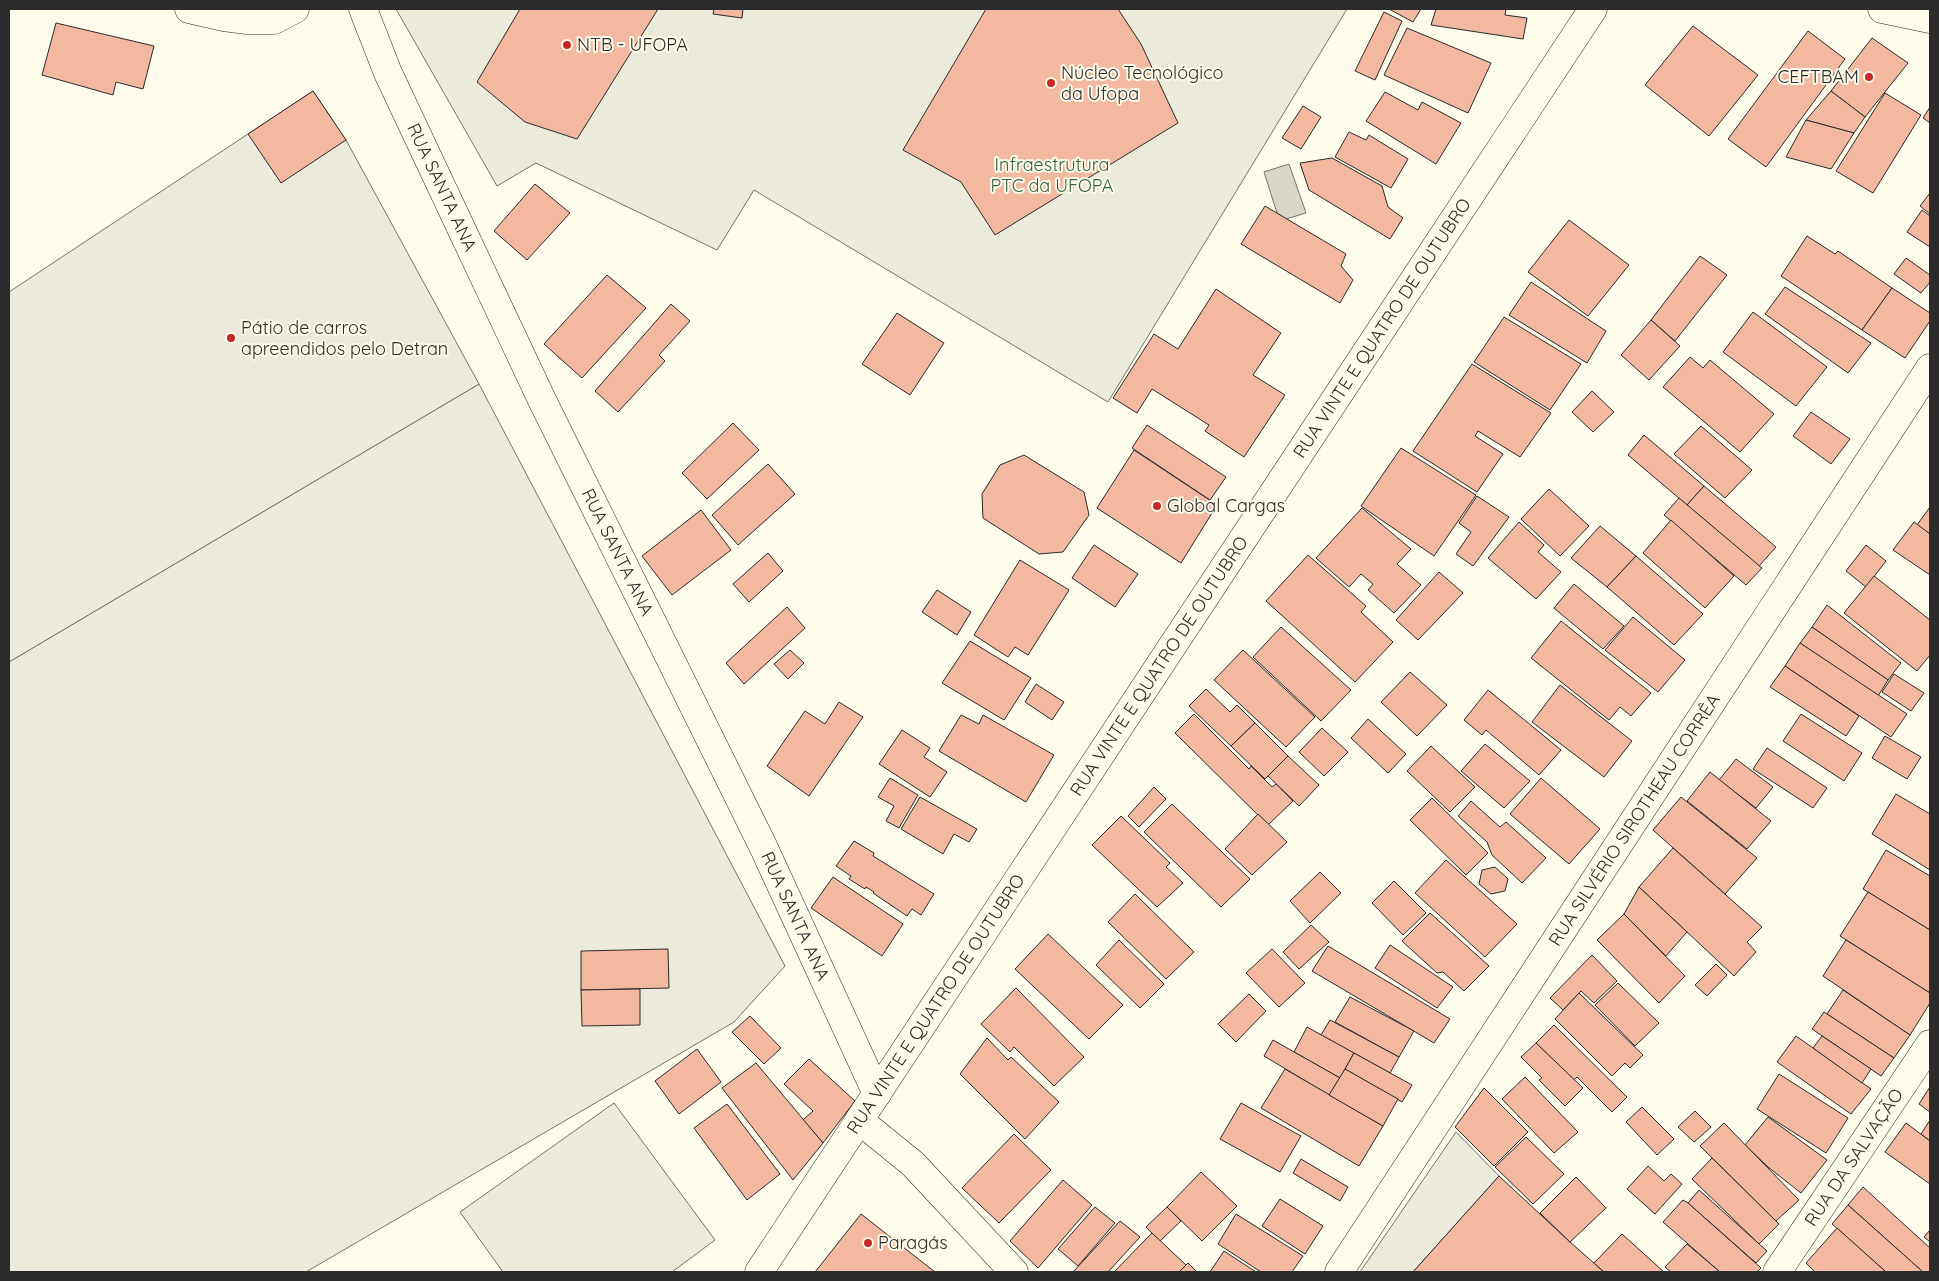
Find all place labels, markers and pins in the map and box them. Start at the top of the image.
place label: NTB - UFOPA [577,33,688,56]
marker: NTB - UFOPA [561,39,573,51]
place label: Núcleo Tecnológico da Ufopa [1061,61,1223,105]
place label: CEFTBAM [1777,65,1859,88]
marker: CEFTBAM [1863,71,1875,83]
marker: Núcleo Tecnológico da Ufopa [1045,77,1057,89]
place label: Pátio de carros apreendidos pelo Detran [241,316,448,360]
marker: Pátio de carros apreendidos pelo Detran [225,332,237,344]
place label: Global Cargas [1167,494,1285,517]
marker: Global Cargas [1151,500,1163,512]
place label: Paragás [878,1231,948,1254]
marker: Paragás [862,1237,874,1249]

